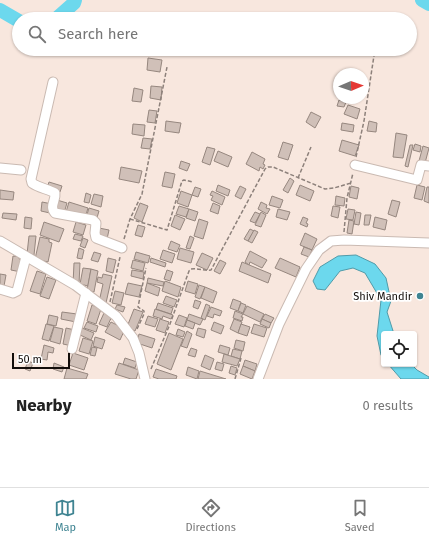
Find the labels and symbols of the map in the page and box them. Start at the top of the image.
north arrow [333,68,369,104]
place label: Shiv Mandir [353,290,413,303]
marker: Shiv Mandir [415,291,425,301]
scale bar [12,351,70,370]

